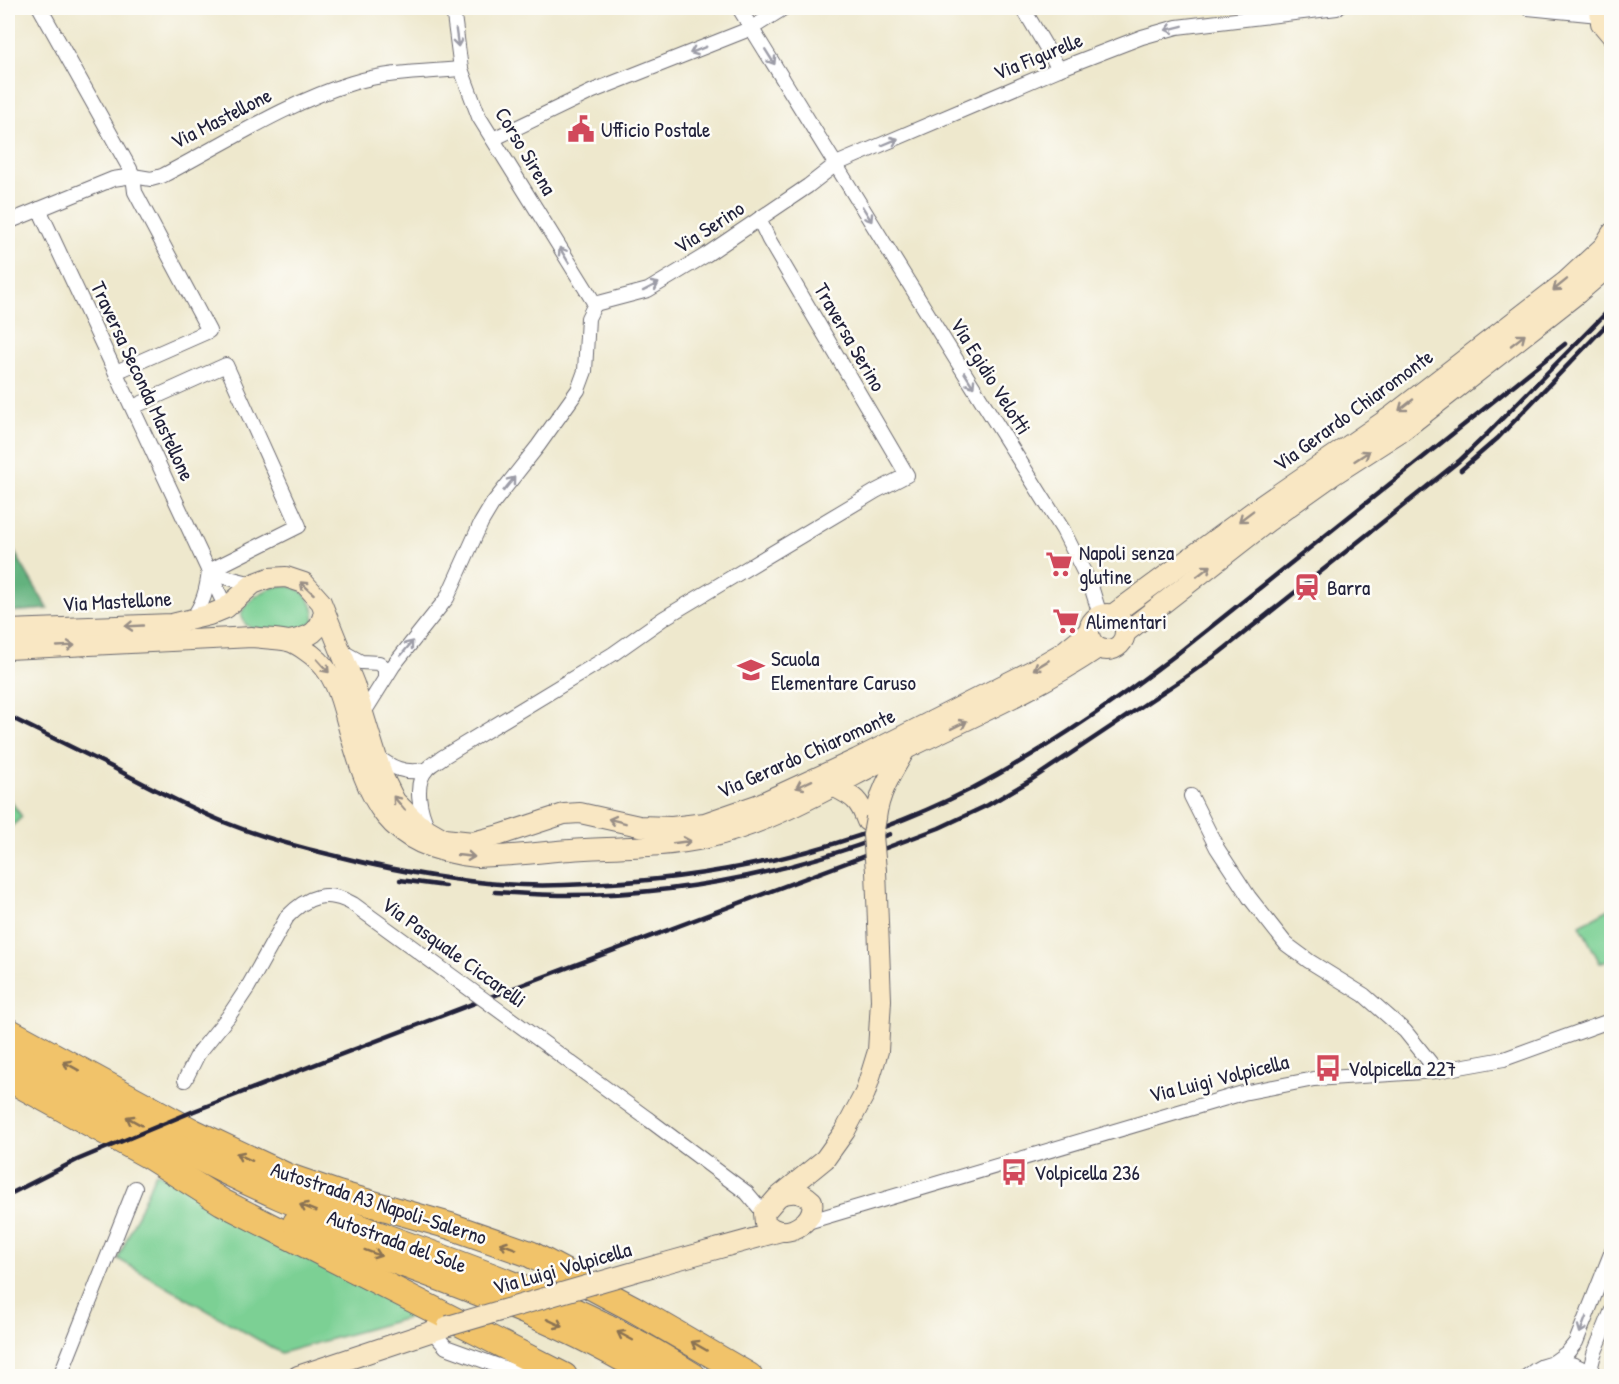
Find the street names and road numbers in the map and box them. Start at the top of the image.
street label: Via Figurelle [989,25,1087,87]
street label: Via Mastellone [166,80,276,156]
street label: Corso Sirena [488,102,564,200]
street label: Via Serino [668,194,750,260]
street label: Traversa Seconda Mastellone [84,276,202,486]
street label: Traversa Serino [807,277,893,397]
street label: Via Egidio Velotti [944,312,1038,440]
street label: Via Gerardo Chiaromonte [1267,342,1439,478]
street label: Via Mastellone [62,584,172,618]
street label: Via Gerardo Chiaromonte [713,701,899,805]
street label: Via Pasquale Ciccarelli [376,890,532,1014]
street label: Via Luigi Volpicella [1146,1047,1292,1109]
street label: Autostrada A3 Napoli-Salerno [267,1154,491,1252]
street label: Autostrada del Sole [323,1202,471,1280]
street label: Via Luigi Volpicella [489,1234,635,1302]

